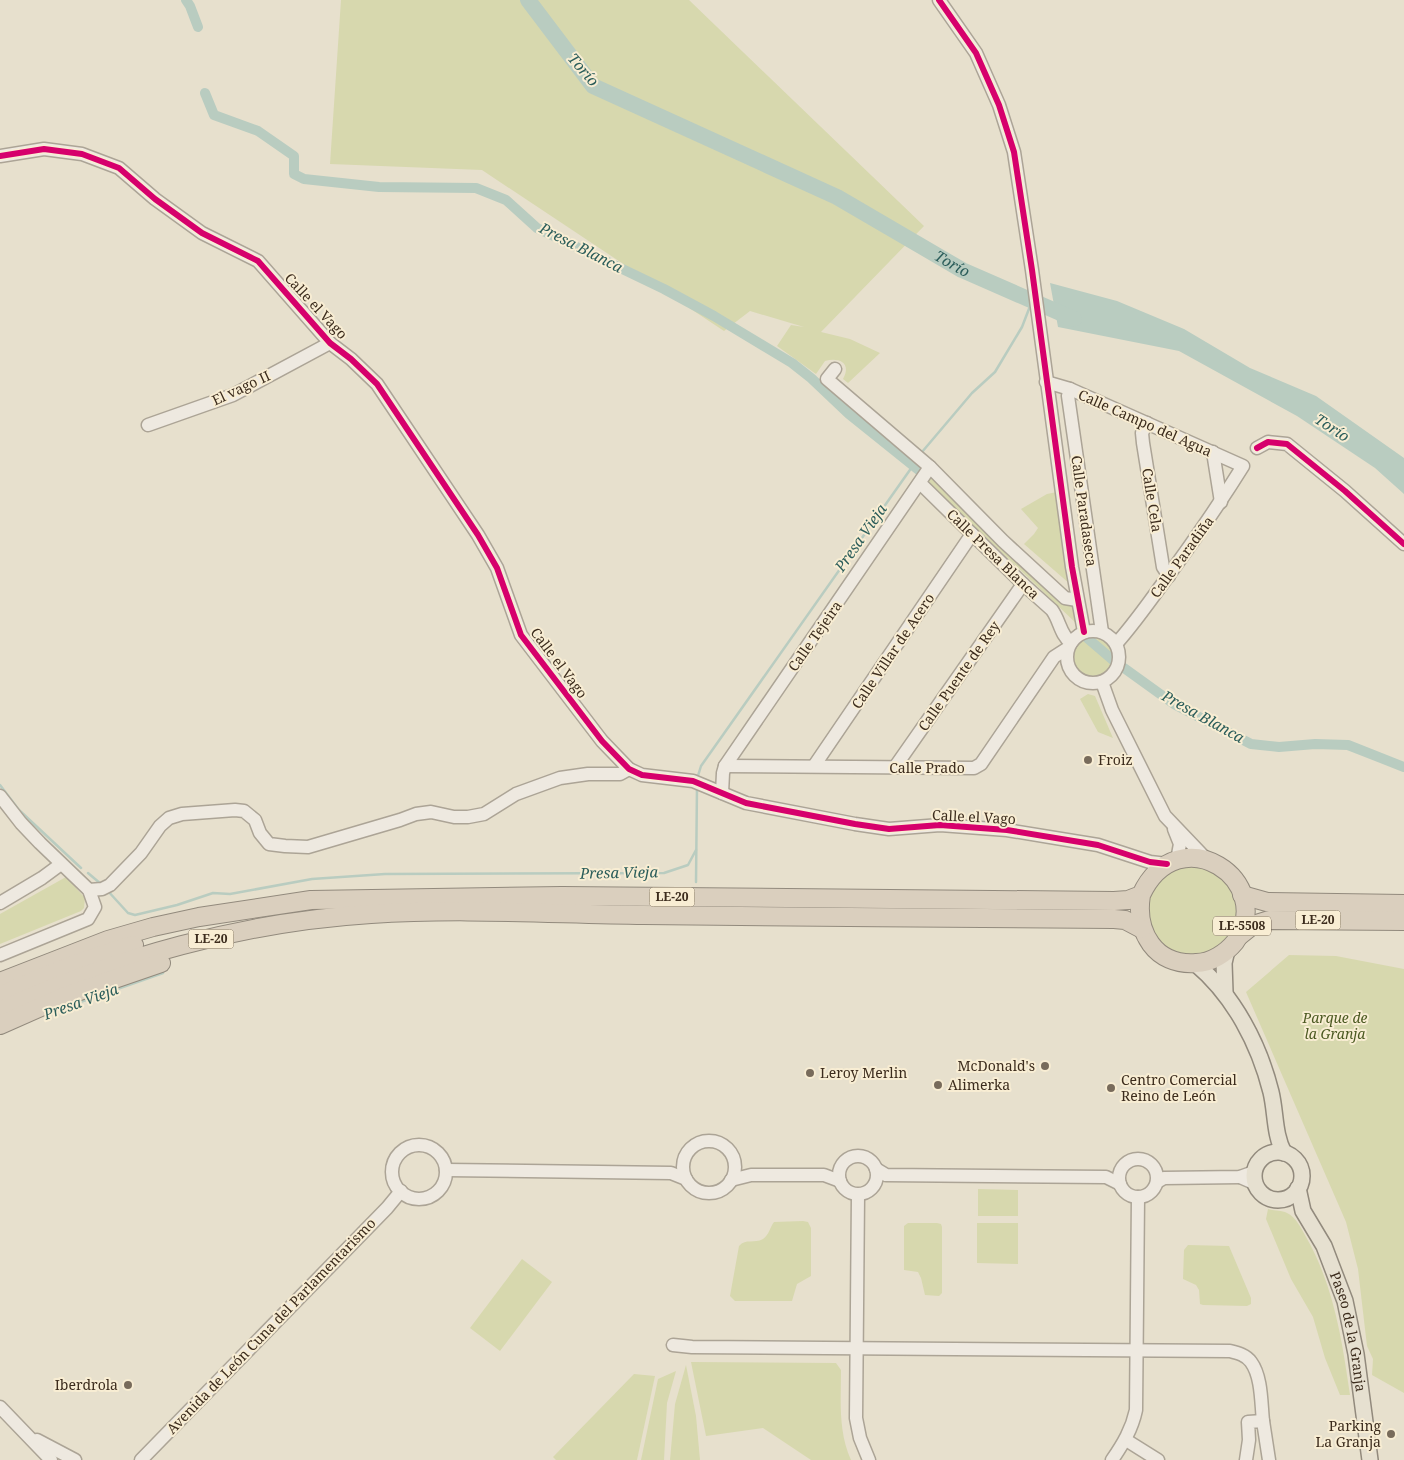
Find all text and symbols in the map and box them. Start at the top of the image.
water label: Torío [564,49,604,90]
water label: Presa Blanca [535,217,627,277]
water label: Torío [931,245,973,281]
street label: Calle el Vago [281,269,352,343]
street label: El vago II [209,366,273,409]
street label: Calle Campo del Agua [1075,385,1215,461]
water label: Torío [1311,409,1354,446]
street label: Calle Paradaseca [1067,454,1102,568]
street label: Calle Cela [1138,467,1167,533]
water label: Presa Vieja [829,499,891,576]
street label: Calle Presa Blanca [943,504,1044,603]
street label: Calle Paradiña [1145,512,1218,601]
street label: Calle Villar de Acero [847,589,938,712]
street label: Calle Tejeira [783,597,846,675]
street label: Calle Puente de Rey [913,617,1004,735]
street label: Calle el Vago [527,623,592,702]
water label: Presa Blanca [1158,685,1248,747]
place label: Froiz [1098,750,1133,769]
marker: Froiz [1082,754,1094,766]
street label: Calle Prado [889,758,965,777]
street label: Calle el Vago [932,805,1016,828]
water label: Presa Vieja [579,861,659,883]
road number: LE-20 [650,888,694,906]
road number: LE-20 [1296,910,1340,930]
road number: LE-5508 [1213,916,1271,936]
road number: LE-20 [188,930,234,949]
water label: Presa Vieja [40,978,121,1024]
park label: Parque de la Granja [1302,1008,1368,1043]
place label: McDonald's [957,1056,1035,1075]
marker: McDonald's [1039,1060,1051,1072]
place label: Leroy Merlin [820,1063,907,1082]
marker: Leroy Merlin [804,1067,816,1079]
place label: Centro Comercial Reino de León [1121,1070,1238,1105]
place label: Alimerka [948,1075,1010,1094]
marker: Alimerka [932,1079,944,1091]
marker: Centro Comercial Reino de León [1105,1082,1117,1094]
street label: Avenida de León Cuna del Parlamentarismo [162,1214,379,1438]
street label: Paseo de la Granja [1326,1269,1371,1393]
place label: Iberdrola [55,1375,118,1394]
marker: Iberdrola [122,1379,134,1391]
place label: Parking La Granja [1315,1416,1381,1451]
marker: Parking La Granja [1385,1428,1397,1440]

